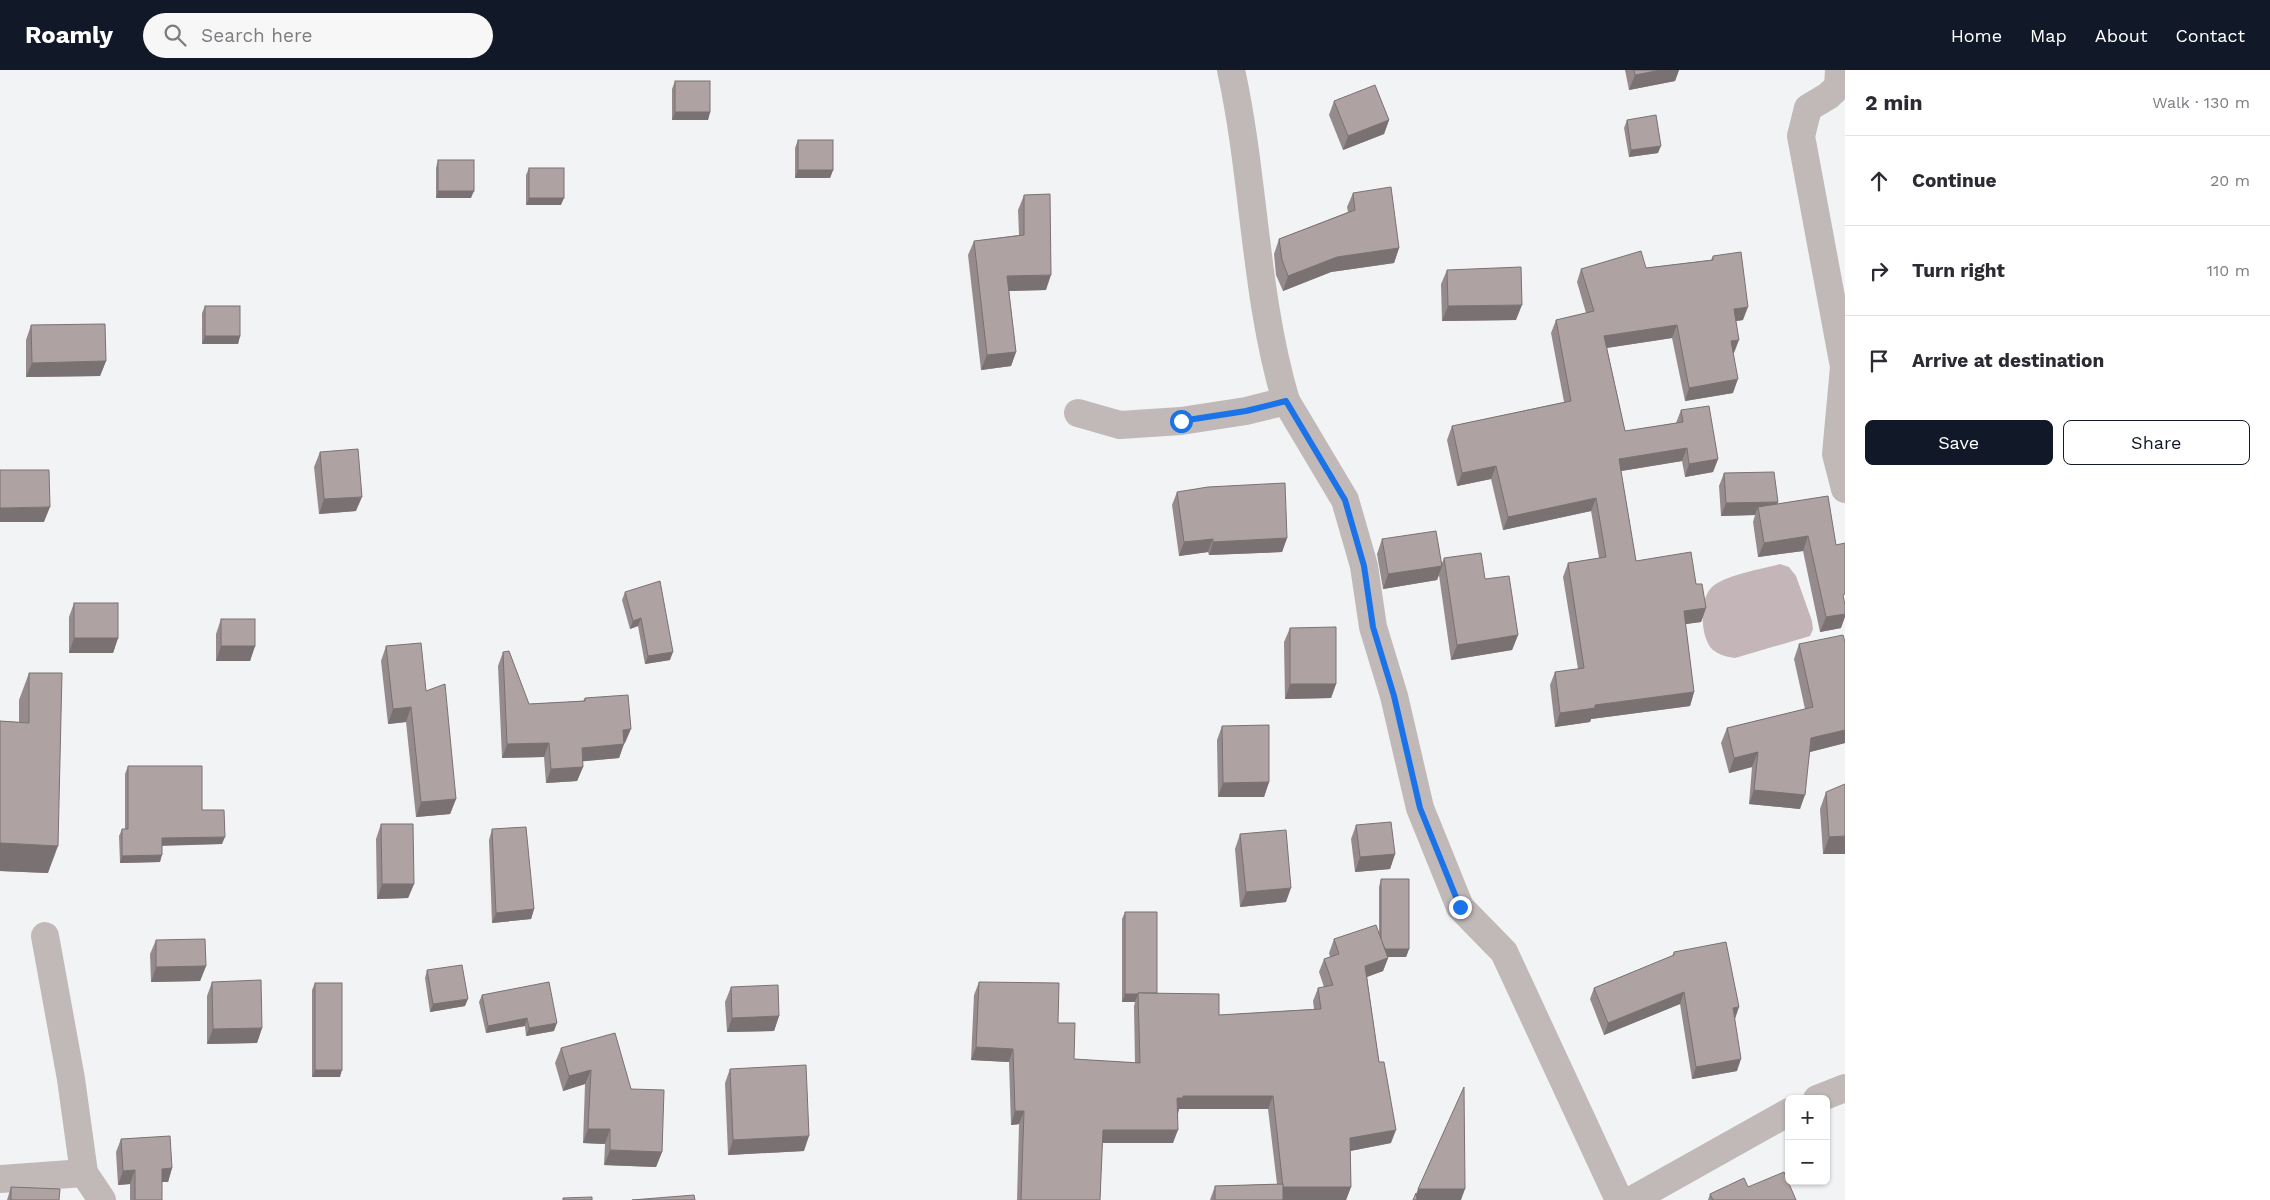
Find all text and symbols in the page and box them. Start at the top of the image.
search box [143,13,493,58]
text: Roamly [25,21,113,49]
icon: search [161,21,189,49]
text: Search here [201,24,312,47]
text: Home [1951,25,2002,46]
text: Map [2030,25,2067,46]
text: About [2095,25,2147,46]
text: Contact [2175,25,2245,46]
text: 2 min [1865,90,1922,115]
text: Walk · 130 m [2152,93,2250,112]
icon: ahead [1865,167,1893,195]
text: Continue [1912,169,1996,192]
text: 20 m [2210,171,2250,190]
icon: right [1865,257,1893,285]
text: Turn right [1912,259,2005,282]
text: 110 m [2207,261,2250,280]
icon: arrive [1865,347,1893,375]
text: Arrive at destination [1912,349,2104,372]
route start [1170,410,1193,433]
button: Save [1865,420,2053,465]
button: Share [2063,420,2250,465]
route end [1449,896,1472,919]
map controls [1785,1095,1830,1185]
button: + [1785,1095,1830,1140]
button: − [1785,1140,1830,1185]

